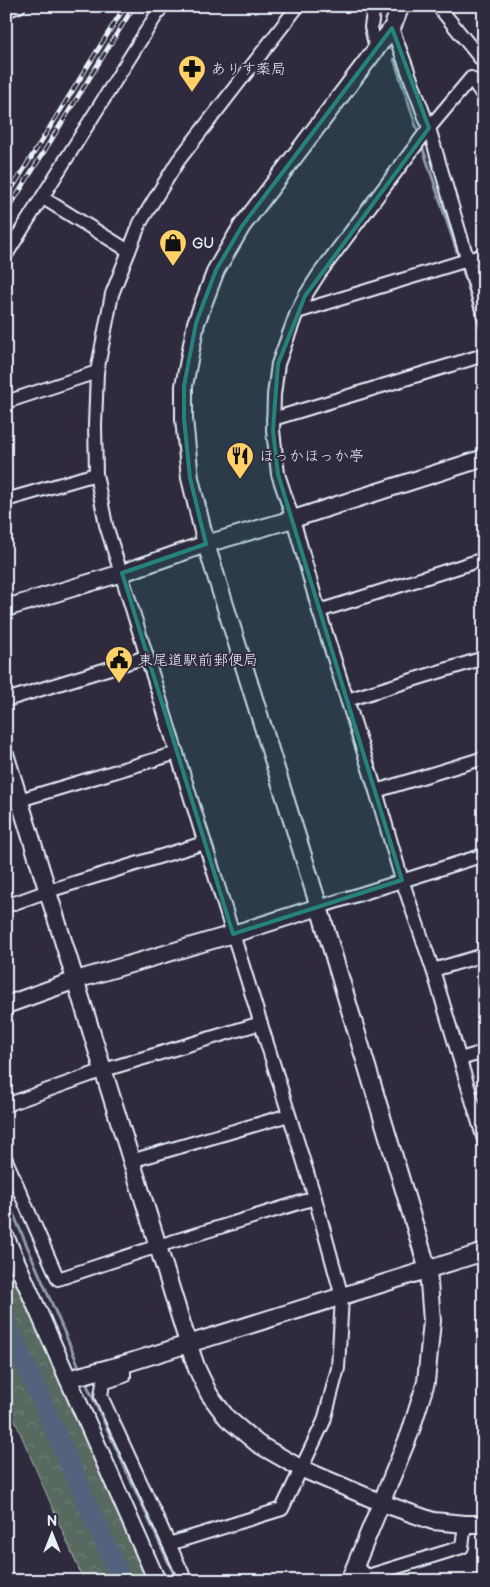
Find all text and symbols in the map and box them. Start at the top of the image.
pharmacy icon: ありす薬局 [177,54,207,93]
place label: ありす薬局 [211,60,286,79]
shop icon: GU [158,228,188,267]
place label: GU [192,234,214,253]
restaurant icon: ほっかほっか亭 [225,441,255,480]
place label: ほっかほっか亭 [259,447,364,466]
public building icon: 東尾道駅前郵便局 [104,645,134,684]
place label: 東尾道駅前郵便局 [138,651,258,670]
north arrow [28,1510,78,1560]
text: N [47,1513,57,1530]

